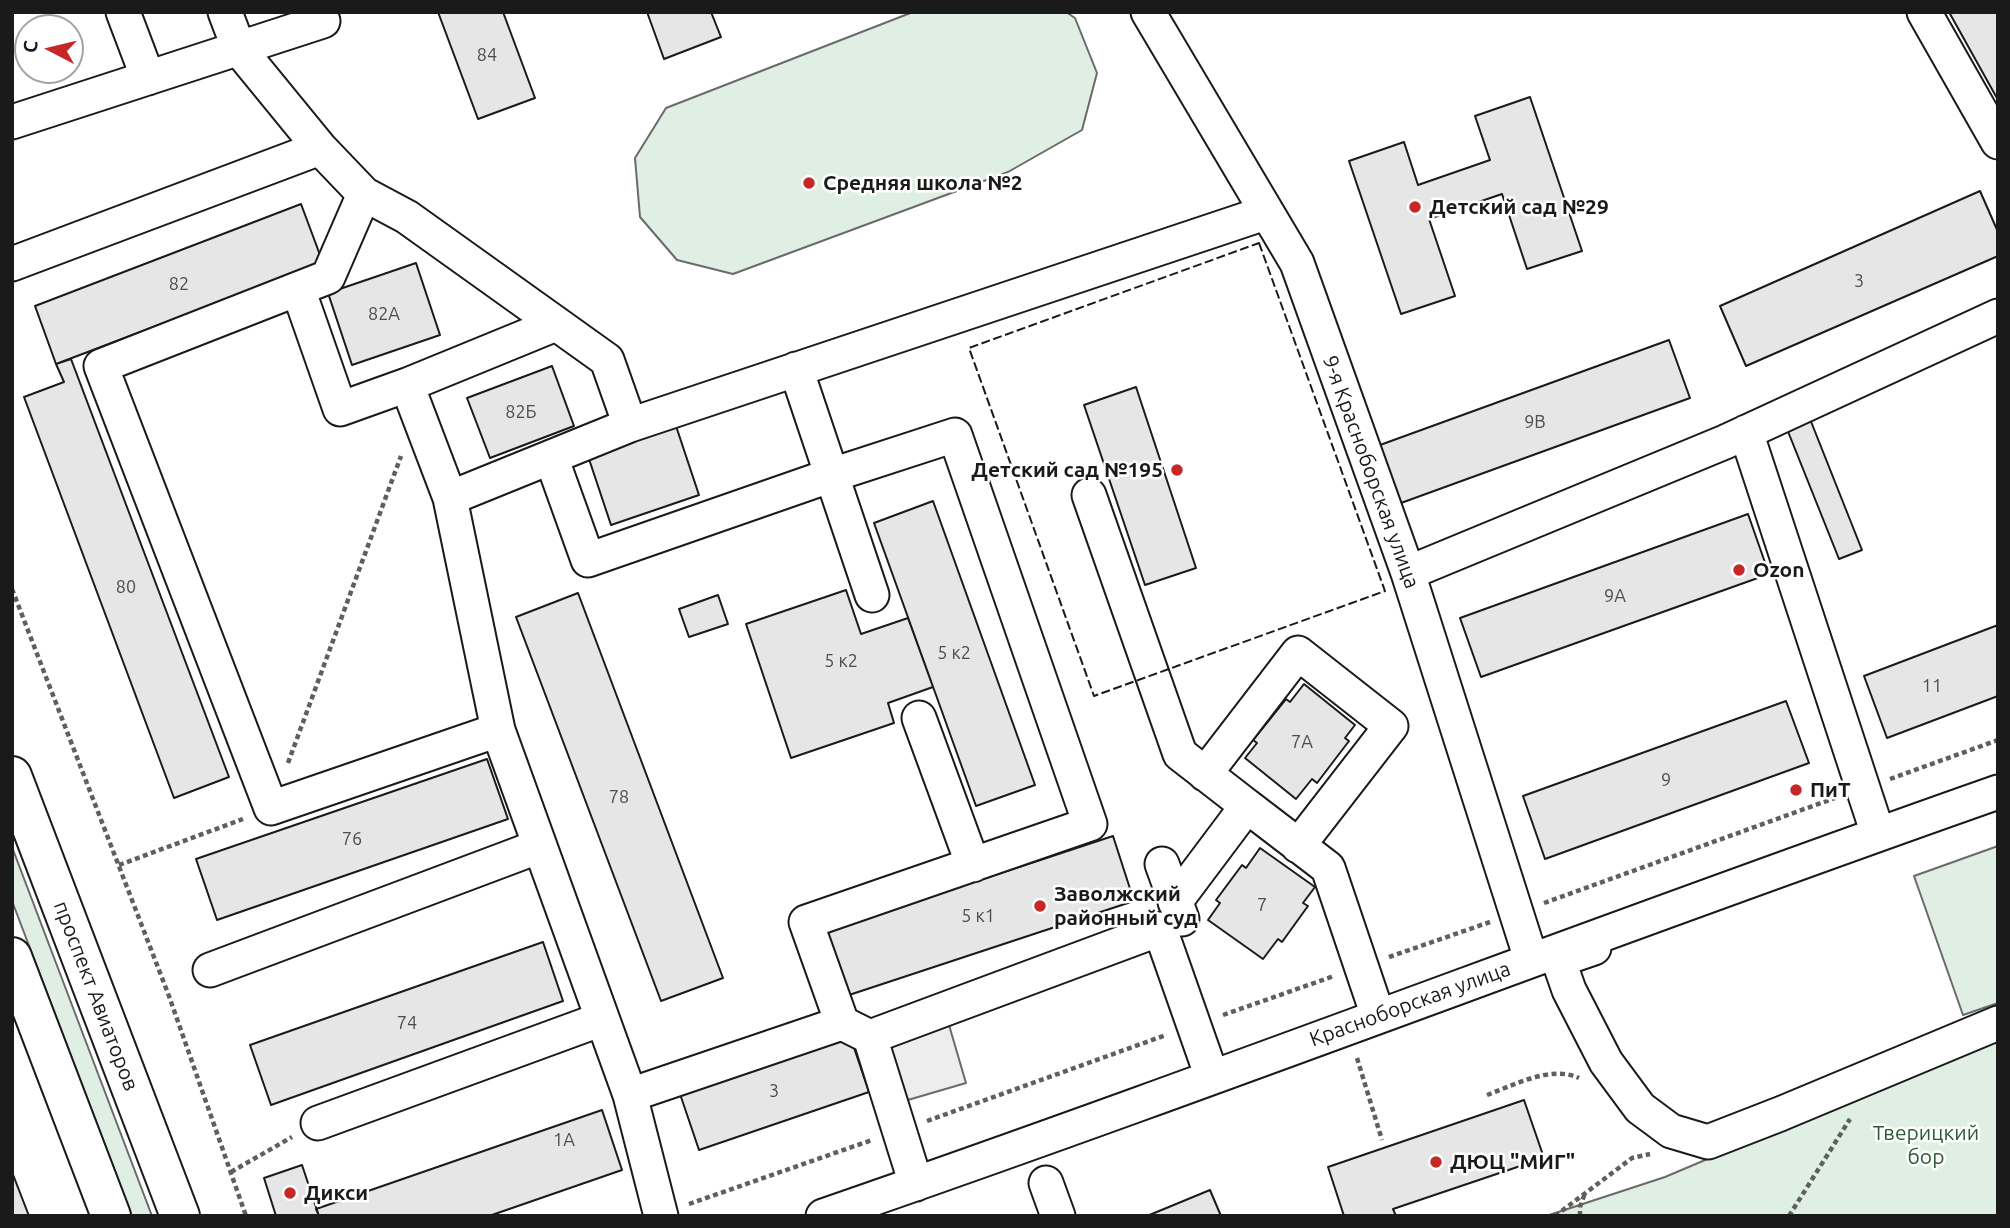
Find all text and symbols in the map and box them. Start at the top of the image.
north arrow [14,14,84,84]
text: С [18,39,42,54]
house number: 84 [477,44,497,66]
place label: Средняя школа №2 [823,170,1023,196]
marker: Средняя школа №2 [801,175,817,191]
place label: Детский сад №29 [1429,194,1609,220]
marker: Детский сад №29 [1407,199,1423,215]
house number: 3 [1854,270,1864,292]
house number: 82 [169,273,189,295]
house number: 82А [368,303,400,325]
street label: 9-я Красноборская улица [1317,352,1425,592]
house number: 82Б [505,401,537,423]
house number: 9В [1524,411,1546,433]
place label: Детский сад №195 [971,457,1163,483]
marker: Детский сад №195 [1169,462,1185,478]
place label: Ozon [1753,557,1804,583]
marker: Ozon [1731,562,1747,578]
house number: 80 [116,576,136,598]
house number: 9А [1604,585,1626,607]
house number: 5 к2 [937,642,971,664]
house number: 5 к2 [824,650,858,672]
house number: 11 [1922,675,1942,697]
house number: 7А [1291,731,1313,753]
house number: 9 [1661,769,1671,791]
place label: ПиТ [1810,777,1851,803]
marker: ПиТ [1788,782,1804,798]
house number: 78 [609,786,629,808]
house number: 76 [342,828,362,850]
place label: Заволжский районный суд [1054,881,1198,931]
house number: 7 [1257,894,1267,916]
street label: проспект Авиаторов [48,898,144,1094]
marker: Заволжский районный суд [1032,898,1048,914]
house number: 5 к1 [961,905,995,927]
street label: Красноборская улица [1306,956,1514,1052]
house number: 74 [397,1012,417,1034]
house number: 3 [769,1080,779,1102]
park label: Тверицкий бор [1873,1120,1979,1170]
house number: 1А [553,1129,575,1151]
place label: ДЮЦ "МИГ" [1450,1149,1575,1175]
marker: ДЮЦ "МИГ" [1428,1154,1444,1170]
place label: Дикси [304,1180,368,1206]
marker: Дикси [282,1185,298,1201]

